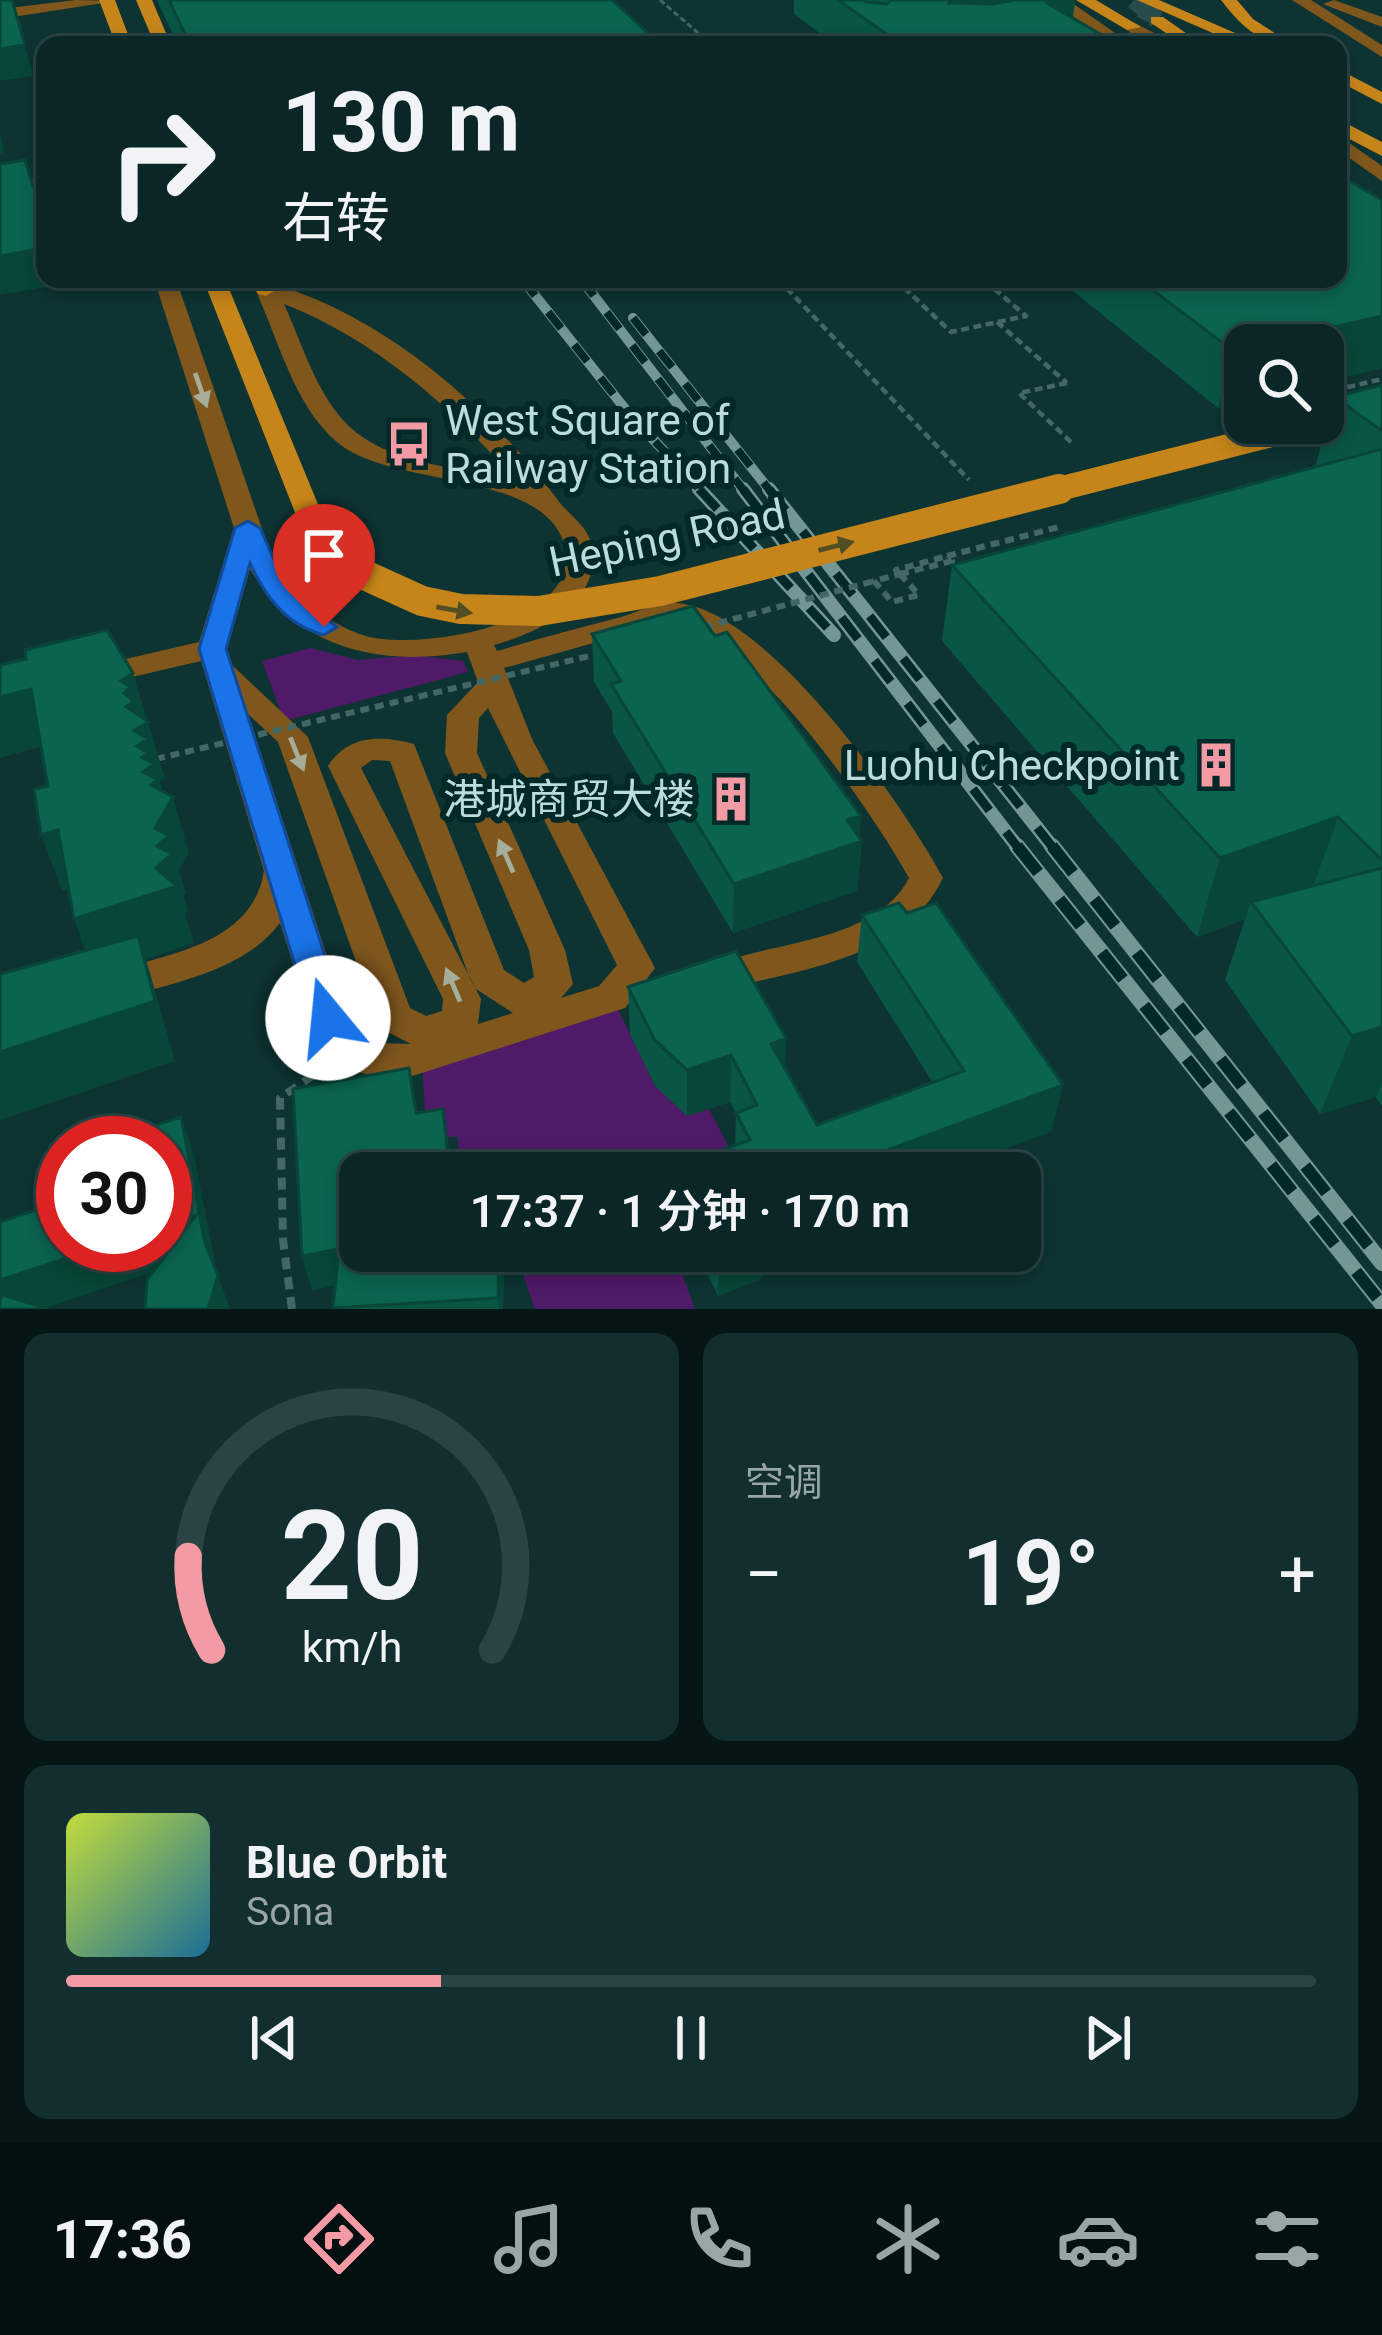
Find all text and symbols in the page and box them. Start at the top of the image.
text: 130 m [282,73,520,172]
icon: right [84,84,240,240]
text: 右转 [282,187,390,250]
map controls [1224,324,1344,444]
button: search [1224,324,1344,444]
one-way arrow [193,373,211,409]
place label: West Square of Railway Station [445,396,731,493]
bus stop icon: West Square of Railway Station [384,419,434,469]
street label: Heping Road [545,489,789,587]
pin [273,504,375,627]
icon: arrive [291,522,357,588]
one-way arrow [817,536,854,555]
one-way arrow [435,602,473,620]
one-way arrow [288,736,307,772]
building icon: Luohu Checkpoint [1191,740,1241,790]
place label: Luohu Checkpoint [844,741,1180,790]
building icon: 港城商贸大楼 [706,774,756,824]
place label: 港城商贸大楼 [443,775,695,824]
one-way arrow [495,838,515,873]
position arrow [265,955,391,1081]
one-way arrow [443,967,462,1003]
speed limit sign: 30 [36,1116,192,1272]
text: 17:37 · 1 分钟 · 170 m [470,1185,910,1238]
text: 空调 [745,1460,823,1506]
text: 20 [280,1483,423,1629]
text: 19° [962,1522,1099,1627]
text: − [745,1536,783,1613]
text: + [1279,1536,1316,1613]
text: km/h [301,1622,402,1672]
text: Blue Orbit [246,1836,447,1889]
text: Sona [246,1889,334,1935]
icon: previous [241,2005,307,2071]
icon: pause [658,2005,724,2071]
icon: next [1075,2005,1141,2071]
icon: directions [297,2197,381,2281]
icon: music [487,2197,571,2281]
icon: phone [677,2197,761,2281]
icon: climate [866,2197,950,2281]
icon: car [1056,2197,1140,2281]
icon: filters [1245,2197,1329,2281]
text: 17:36 [53,2208,192,2271]

